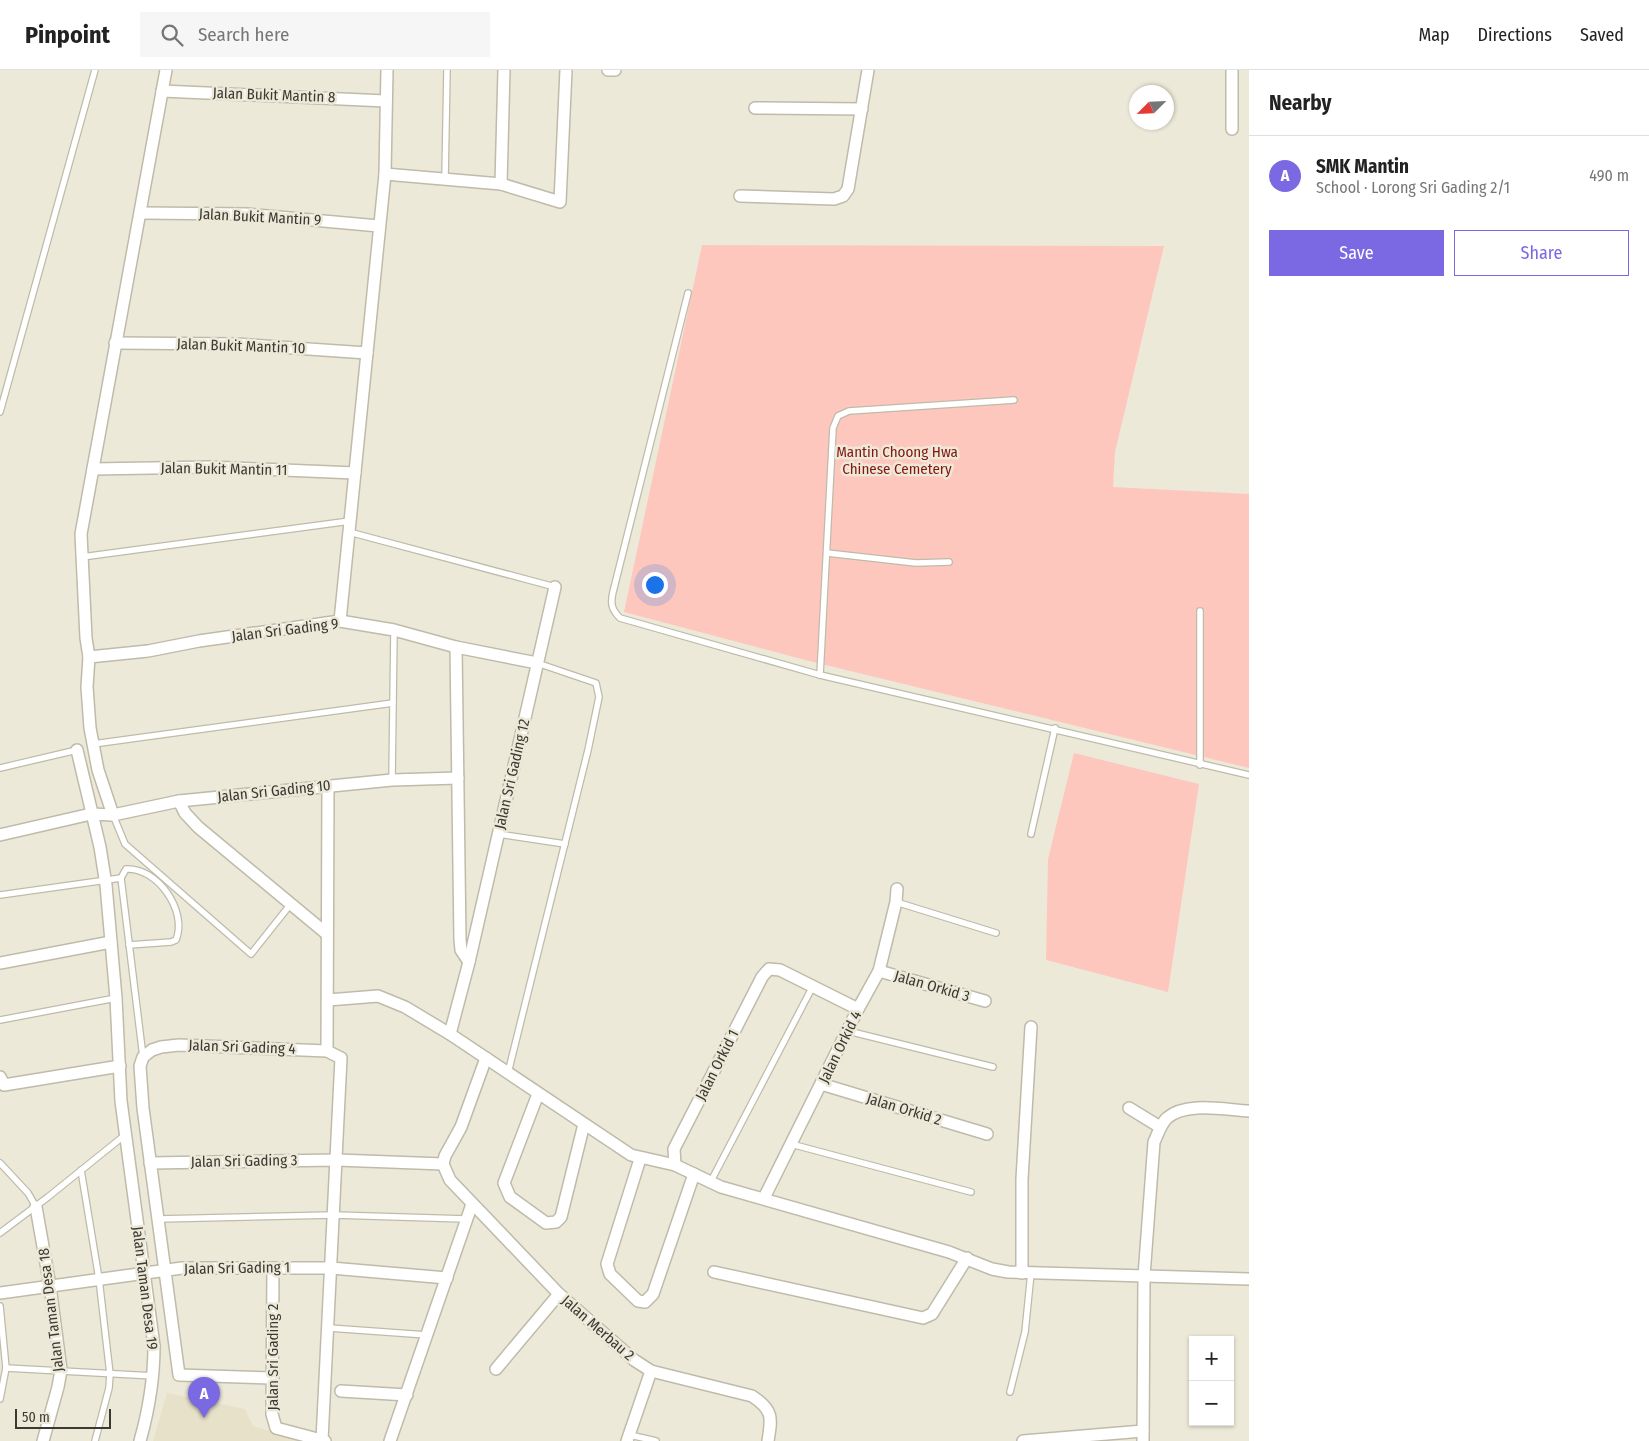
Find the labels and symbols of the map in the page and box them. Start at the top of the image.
street label: Jalan Bukit Mantin 8 [212,84,336,106]
north arrow [1129,85,1174,130]
street label: Jalan Bukit Mantin 9 [198,205,322,229]
street label: Jalan Bukit Mantin 10 [176,335,306,357]
park label: Mantin Choong Hwa Chinese Cemetery [836,443,958,478]
street label: Jalan Bukit Mantin 11 [160,459,288,479]
your location [642,572,668,598]
street label: Jalan Sri Gading 9 [231,615,339,645]
street label: Jalan Sri Gading 12 [491,717,534,831]
street label: Jalan Sri Gading 10 [216,776,332,806]
street label: Jalan Orkid 3 [892,967,972,1005]
street label: Jalan Orkid 4 [815,1008,865,1086]
street label: Jalan Orkid 1 [692,1027,742,1103]
street label: Jalan Sri Gading 4 [188,1036,296,1058]
street label: Jalan Orkid 2 [864,1089,944,1129]
street label: Jalan Sri Gading 3 [190,1151,298,1171]
street label: Jalan Taman Desa 19 [128,1225,162,1351]
street label: Jalan Taman Desa 18 [34,1247,68,1373]
street label: Jalan Sri Gading 1 [184,1258,290,1278]
street label: Jalan Merbau 2 [558,1292,638,1365]
street label: Jalan Sri Gading 2 [264,1303,282,1410]
pin: A [188,1377,220,1418]
scale bar [15,1406,111,1429]

